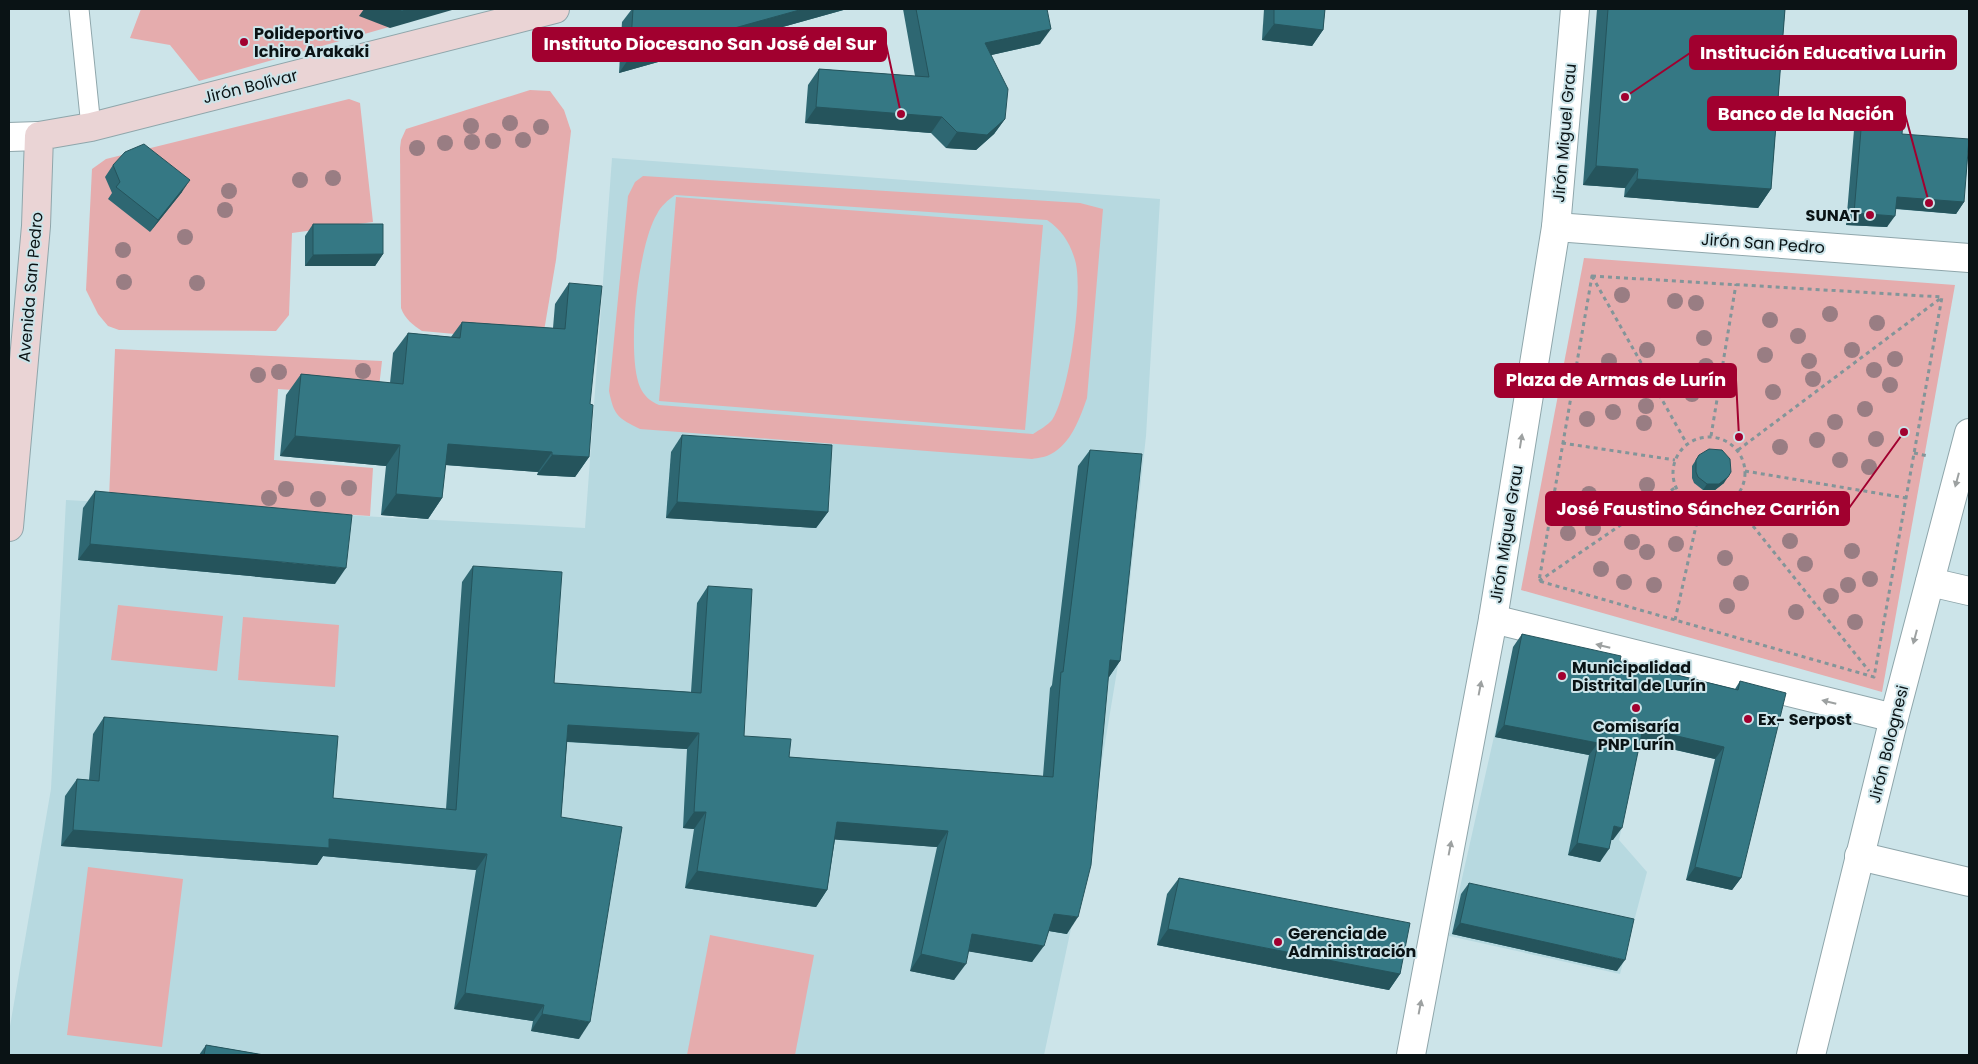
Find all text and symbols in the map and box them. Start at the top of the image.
place label: Polideportivo Ichiro Arakaki [254,22,369,63]
callout: Instituto Diocesano San José del Sur [533,28,886,61]
text: Instituto Diocesano San José del Sur [543,31,877,56]
marker: Polideportivo Ichiro Arakaki [238,36,250,48]
callout: Institución Educativa Lurin [1690,36,1956,69]
text: Institución Educativa Lurin [1700,40,1946,65]
street label: Jirón Miguel Grau [1547,63,1582,204]
street label: Jirón Bolívar [200,64,300,109]
callout: Banco de la Nación [1708,97,1905,130]
text: Banco de la Nación [1718,101,1894,126]
place label: SUNAT [1806,204,1861,227]
marker: SUNAT [1864,209,1876,221]
street label: Avenida San Pedro [12,211,49,363]
street label: Jirón San Pedro [1700,228,1826,259]
callout: Plaza de Armas de Lurín [1495,364,1736,397]
text: Plaza de Armas de Lurín [1506,367,1726,392]
one-way arrow [1518,433,1526,449]
street label: Jirón Miguel Grau [1484,463,1529,605]
one-way arrow [1953,473,1961,488]
callout: José Faustino Sánchez Carrión [1546,492,1849,525]
text: José Faustino Sánchez Carrión [1556,496,1840,521]
one-way arrow [1911,630,1919,645]
one-way arrow [1596,642,1611,650]
place label: Municipalidad Distrital de Lurín [1572,656,1706,697]
marker: Municipalidad Distrital de Lurín [1556,670,1568,682]
one-way arrow [1476,679,1484,695]
street label: Jirón Bolognesi [1863,683,1914,805]
one-way arrow [1822,698,1837,706]
marker: Comisaría PNP Lurín [1630,702,1642,714]
place label: Ex- Serpost [1758,708,1852,731]
marker: Ex- Serpost [1742,713,1754,725]
place label: Comisaría PNP Lurín [1593,715,1679,756]
one-way arrow [1446,839,1454,855]
place label: Gerencia de Administración [1288,922,1416,963]
marker: Gerencia de Administración [1272,936,1284,948]
one-way arrow [1416,1000,1424,1015]

